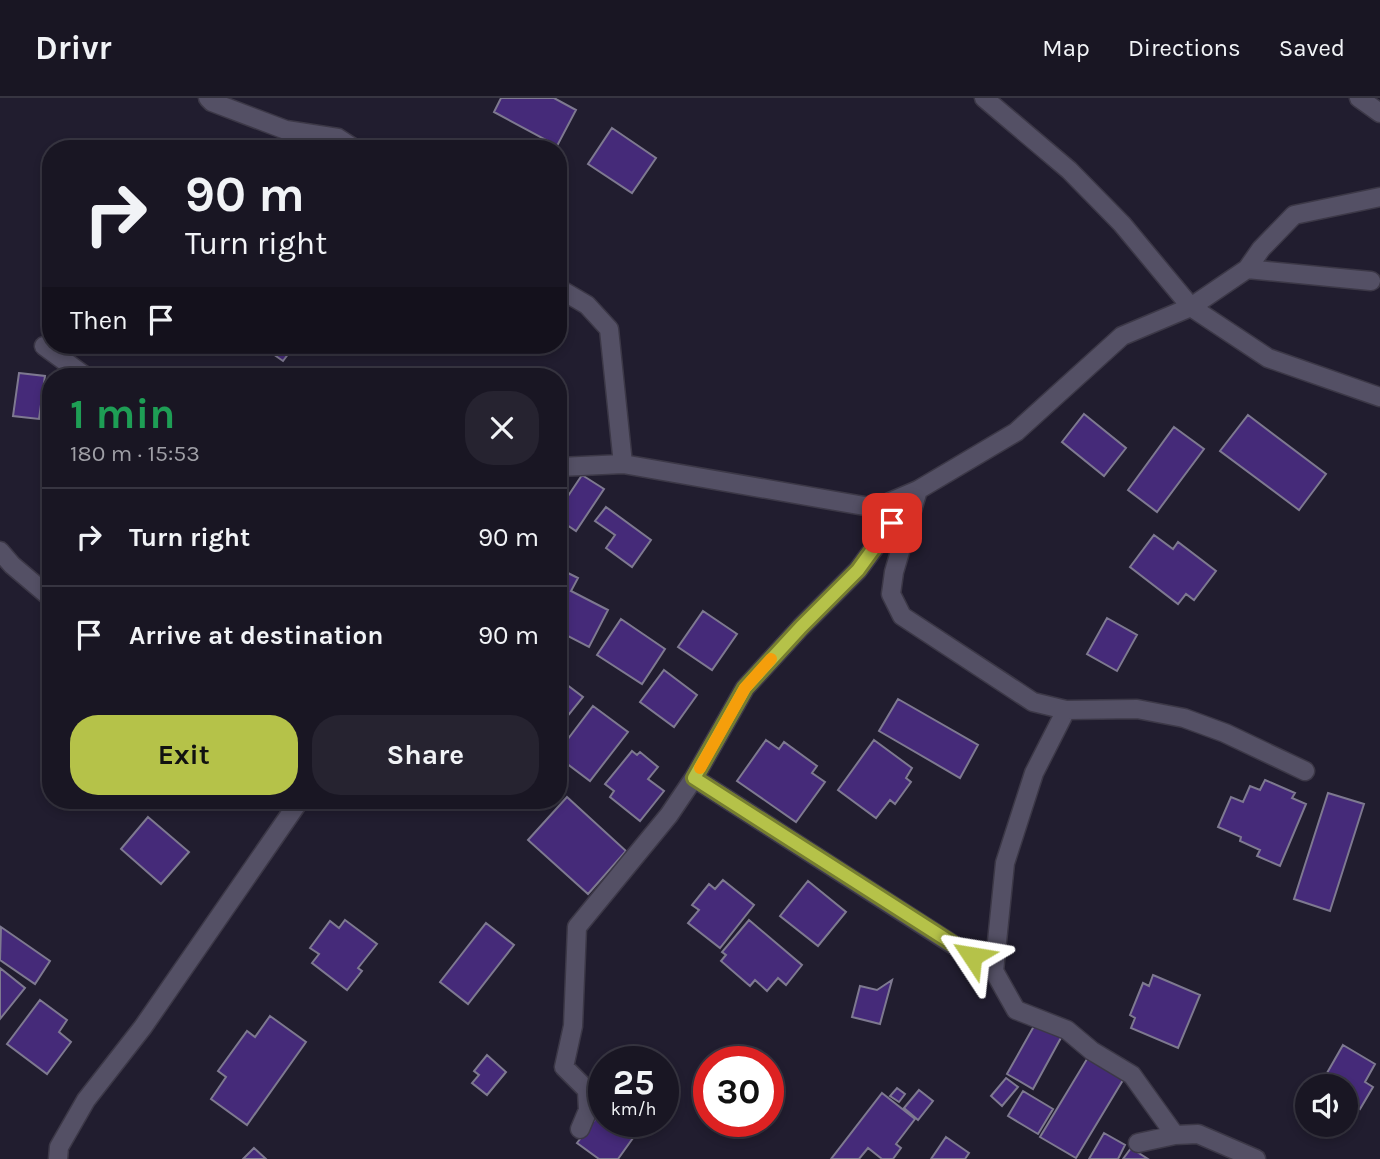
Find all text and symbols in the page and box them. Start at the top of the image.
text: Drivr [35,29,112,67]
text: Map [1042,34,1090,62]
text: Directions [1128,34,1241,62]
text: Saved [1279,34,1345,62]
text: 90 m [185,166,305,223]
icon: right [70,168,161,259]
text: Turn right [185,225,327,262]
icon: arrive [142,301,180,339]
text: Then [70,305,128,336]
text: 1 min [70,389,175,439]
button: close [465,391,539,465]
text: 180 m · 15:53 [70,440,200,467]
pin [862,493,922,553]
icon: arrive [873,504,911,542]
icon: right [70,518,108,556]
text: Turn right [129,522,250,553]
text: 90 m [478,522,539,553]
icon: arrive [70,616,108,654]
text: Arrive at destination [129,620,383,651]
text: 90 m [478,620,539,651]
button: Exit [70,715,298,795]
button: Share [312,715,539,795]
position arrow [935,919,1009,993]
speed limit sign: 30 [693,1046,784,1137]
text: 25 [613,1062,654,1103]
map controls [1295,1074,1358,1137]
button: sound [1295,1074,1358,1137]
text: km/h [611,1098,656,1120]

